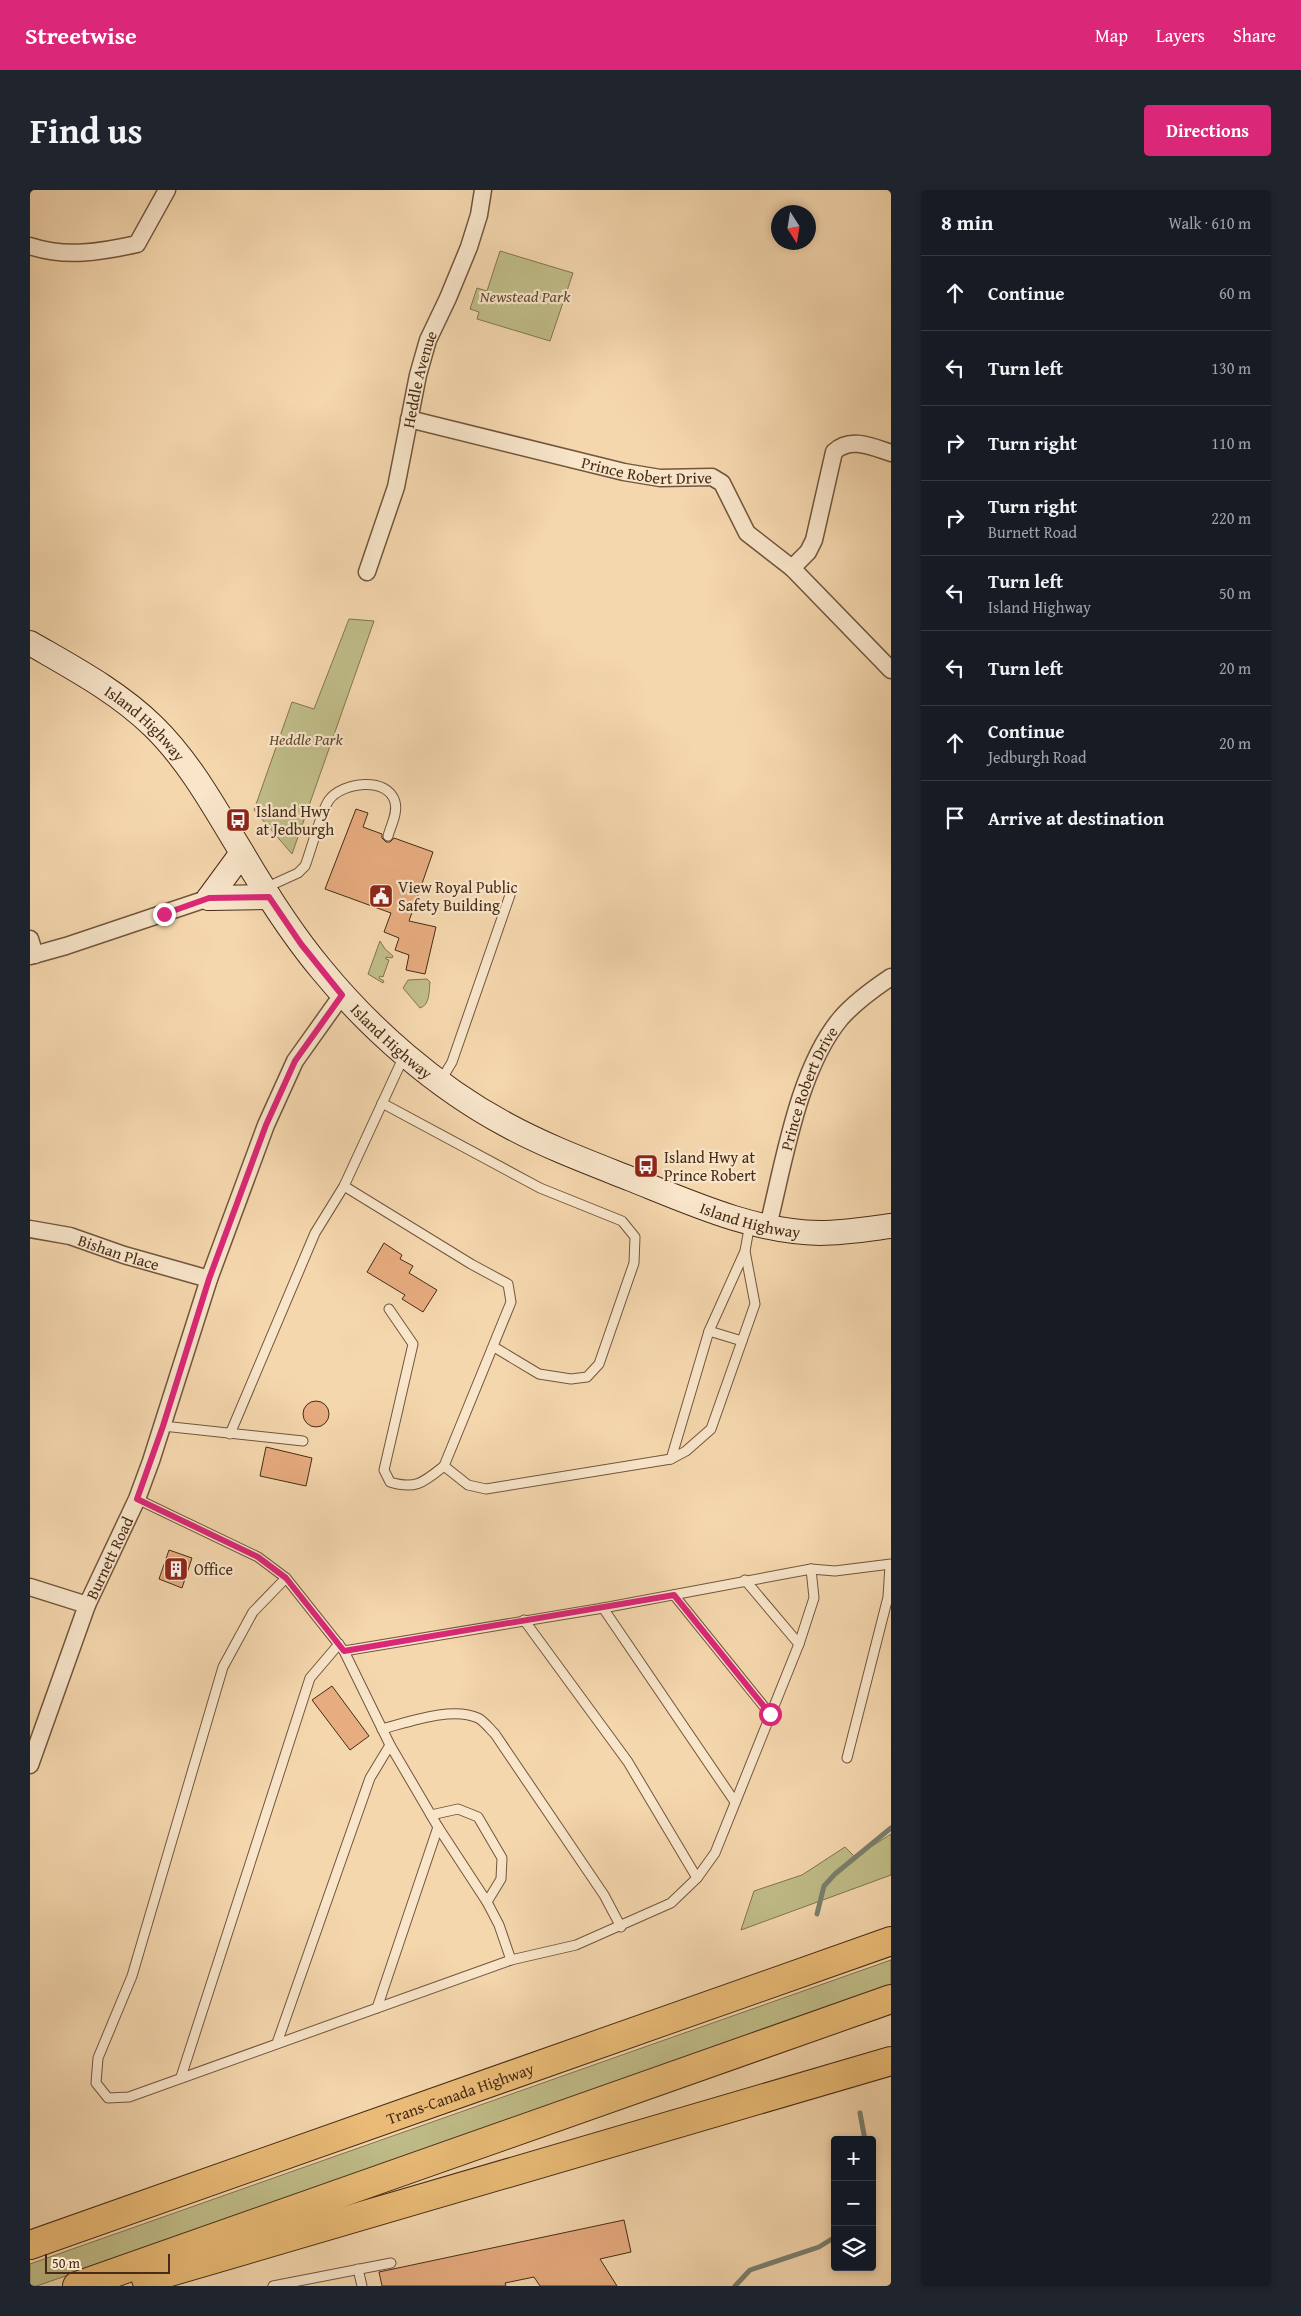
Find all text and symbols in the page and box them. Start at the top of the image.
text: Streetwise [25,18,137,53]
text: Map [1095,22,1128,49]
text: Layers [1156,22,1205,49]
text: Share [1233,22,1276,49]
text: Find us [30,105,143,156]
button: Directions [1144,105,1271,156]
north arrow [771,205,816,250]
text: 8 min [941,207,993,238]
text: Walk · 610 m [1168,211,1251,235]
icon: ahead [941,279,969,307]
text: Continue [988,279,1065,307]
text: 60 m [1219,281,1251,305]
park label: Newstead Park [479,284,571,308]
street label: Heddle Avenue [396,326,443,430]
icon: left [941,354,969,382]
text: Turn left [988,354,1063,382]
text: 130 m [1211,356,1251,380]
icon: right [941,429,969,457]
text: Turn right [988,429,1077,457]
text: 110 m [1211,431,1251,455]
street label: Prince Robert Drive [579,450,712,490]
text: Turn right [988,492,1077,520]
icon: right [941,504,969,532]
text: 220 m [1211,506,1251,530]
text: Burnett Road [988,520,1077,544]
text: Turn left [988,567,1063,595]
icon: left [941,579,969,607]
text: 50 m [1219,581,1251,605]
text: Island Highway [988,595,1091,619]
icon: left [941,654,969,682]
text: Turn left [988,654,1063,682]
text: 20 m [1219,656,1251,680]
street label: Island Highway [100,679,191,766]
text: Continue [988,717,1065,745]
park label: Heddle Park [268,727,344,751]
icon: ahead [941,729,969,757]
text: 20 m [1219,731,1251,755]
text: Jedburgh Road [988,745,1087,769]
place label: Island Hwy at Jedburgh [256,799,334,841]
icon: arrive [941,804,969,832]
text: Arrive at destination [988,804,1164,832]
bus stop icon: Island Hwy at Jedburgh [225,807,251,833]
place label: View Royal Public Safety Building [398,875,518,917]
public building icon: View Royal Public Safety Building [368,883,394,909]
route end [153,903,176,926]
street label: Island Highway [345,998,438,1085]
street label: Prince Robert Drive [774,1021,843,1153]
place label: Island Hwy at Prince Robert [664,1145,757,1187]
bus stop icon: Island Hwy at Prince Robert [633,1153,659,1179]
street label: Island Highway [697,1195,802,1244]
street label: Bishan Place [75,1228,162,1276]
street label: Burnett Road [79,1512,139,1603]
building icon: Office [163,1556,189,1582]
place label: Office [194,1557,233,1581]
route start [759,1703,782,1726]
street label: Trans-Canada Highway [383,2056,537,2130]
map controls [831,2136,876,2271]
button: + [831,2136,876,2181]
button: − [831,2181,876,2226]
button: layers [831,2226,876,2271]
scale bar [45,2251,170,2274]
text: 50 m [52,2253,80,2273]

